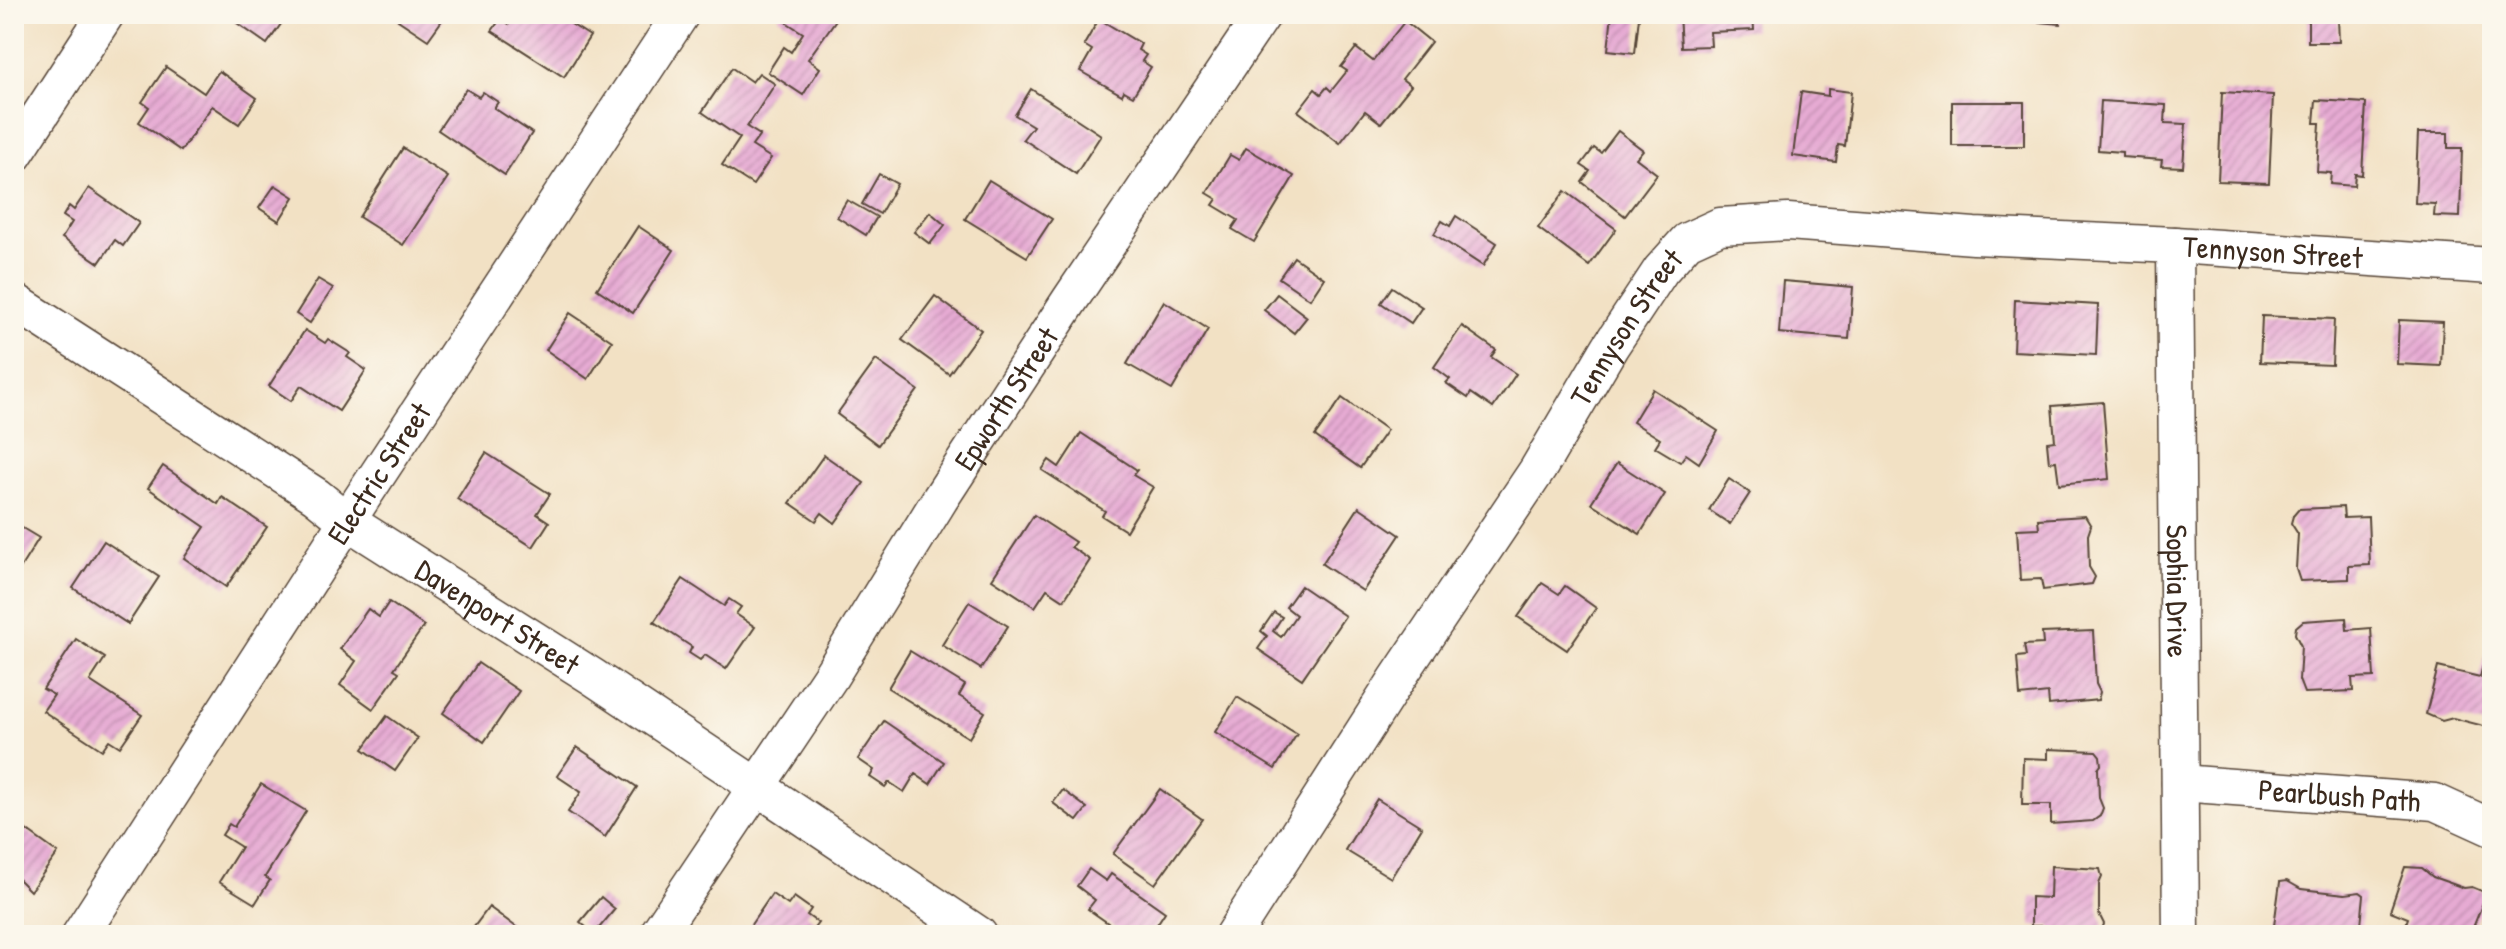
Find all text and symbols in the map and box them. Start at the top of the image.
street label: Tennyson Street [2182,226,2364,277]
street label: Tennyson Street [1560,239,1692,413]
street label: Epworth Street [944,319,1067,478]
street label: Electric Street [317,394,440,552]
street label: Sophia Drive [2157,524,2199,658]
street label: Davenport Street [408,550,588,684]
street label: Pearlbush Path [2257,769,2422,821]

